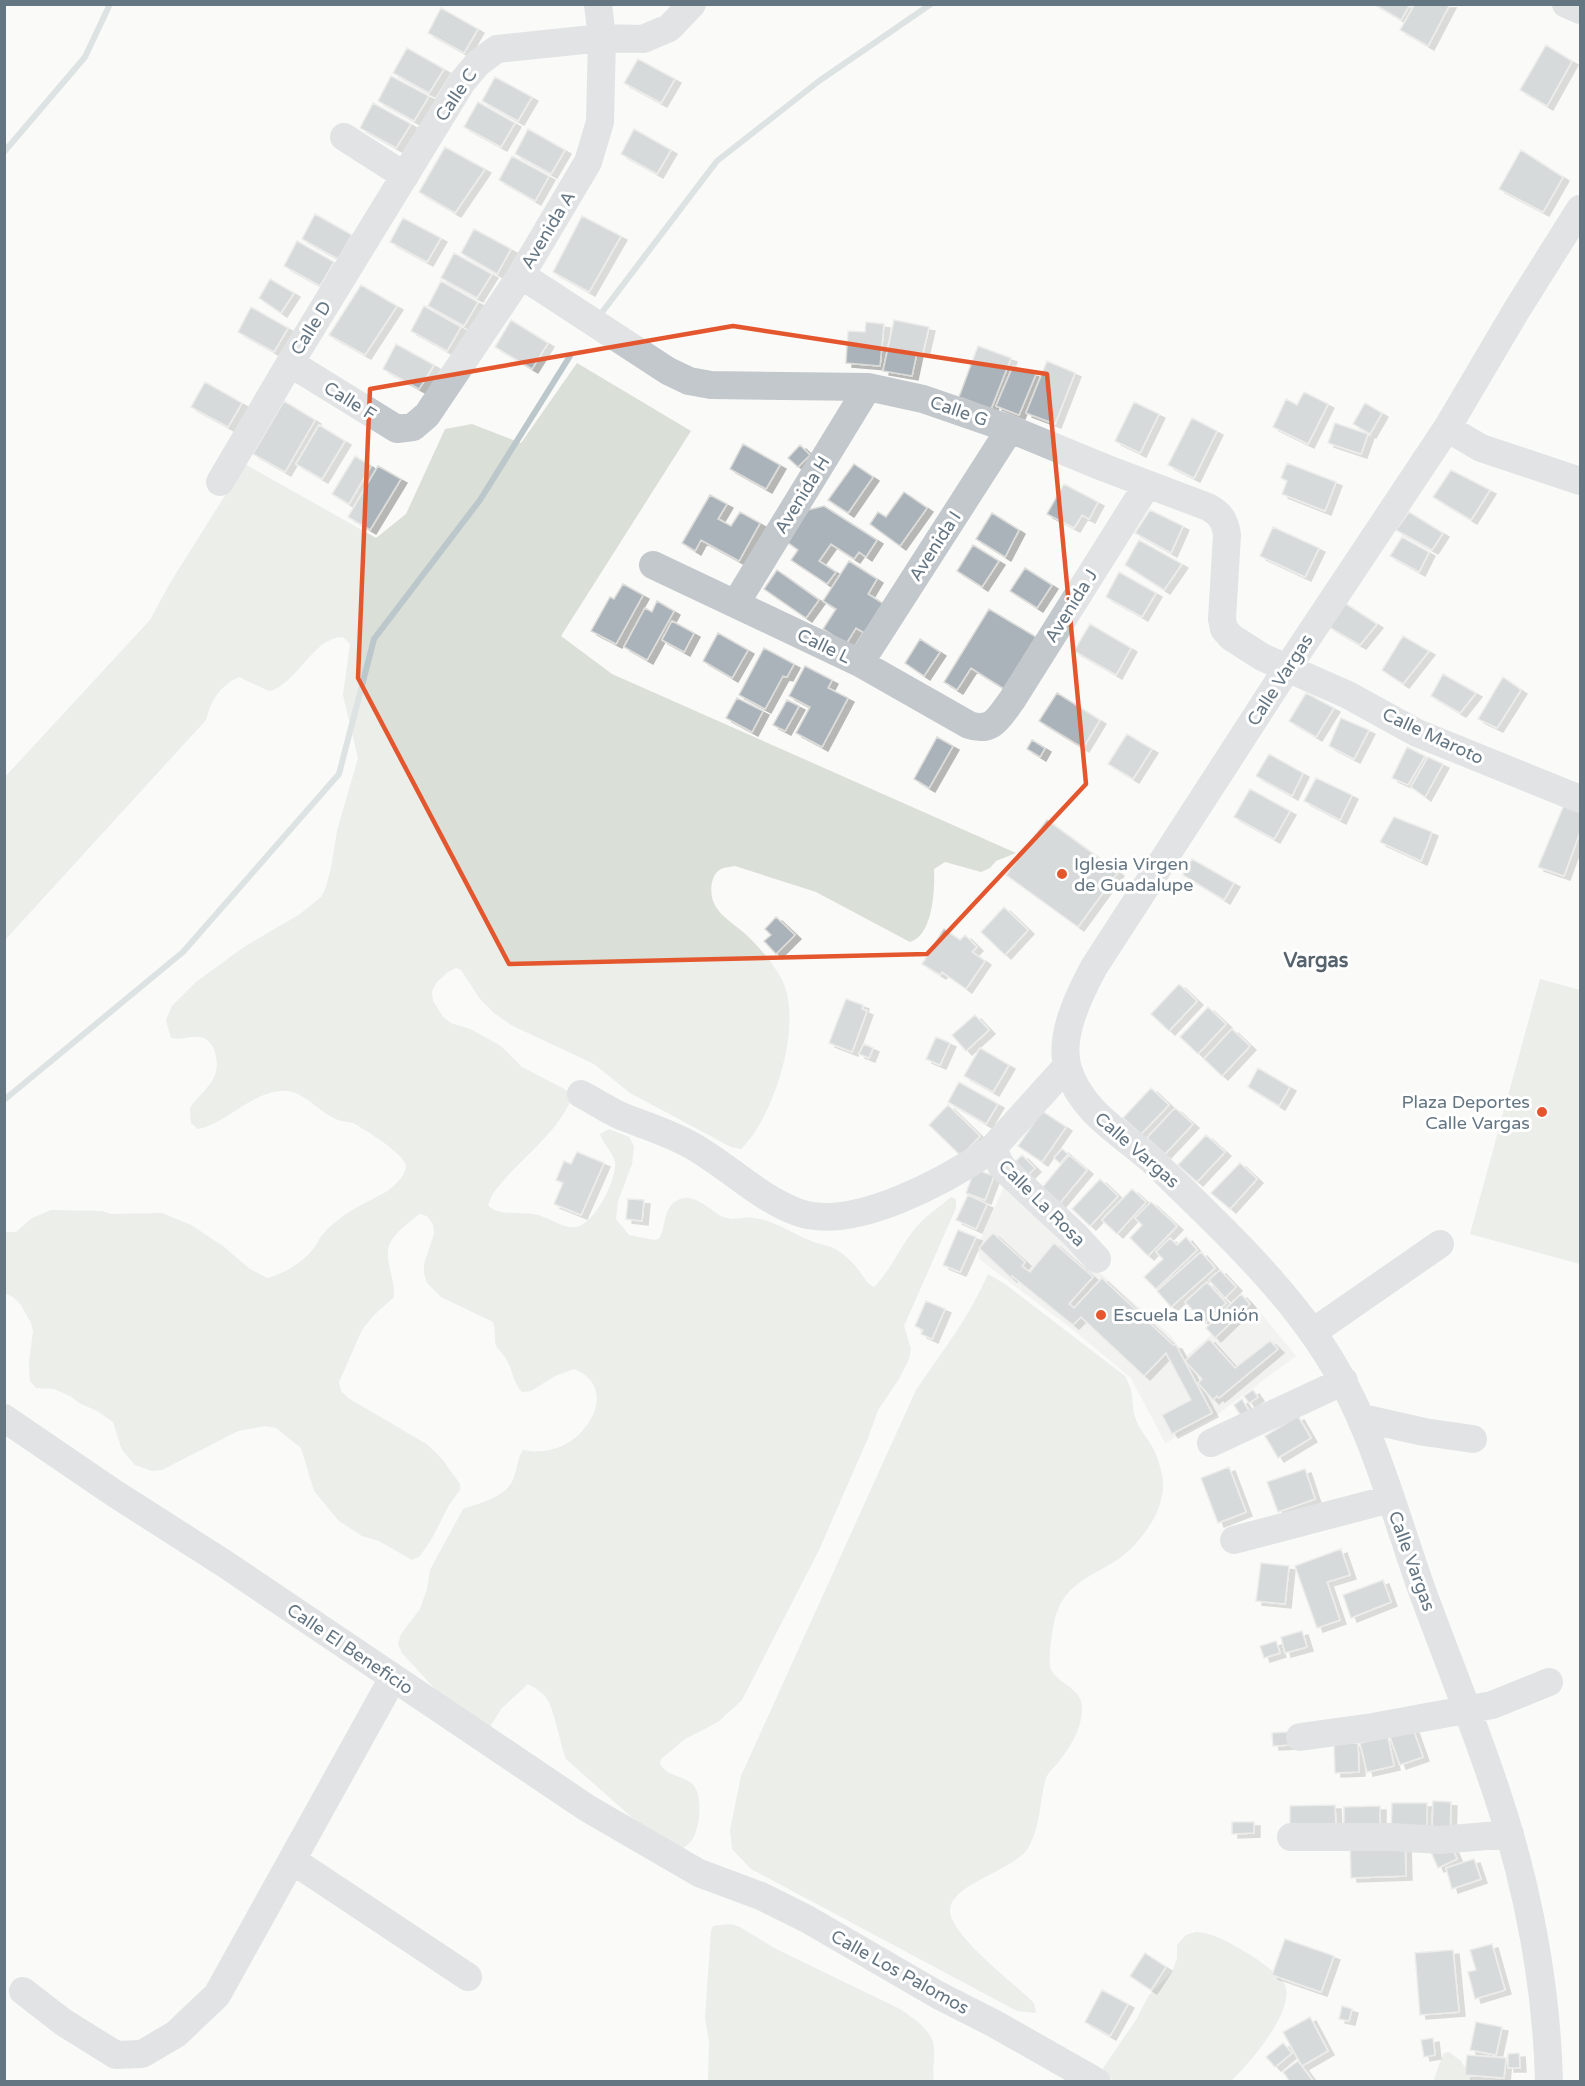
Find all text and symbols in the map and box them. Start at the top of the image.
street label: Calle C [430,64,482,126]
street label: Avenida A [516,187,580,273]
street label: Calle D [286,297,336,359]
street label: Calle F [320,376,380,426]
street label: Calle G [927,391,991,431]
street label: Avenida H [769,452,835,538]
street label: Avenida I [904,507,966,585]
street label: Avenida J [1040,565,1102,647]
street label: Calle L [794,624,855,669]
street label: Calle Vargas [1242,630,1318,730]
street label: Calle Maroto [1379,703,1487,769]
place label: Iglesia Virgen de Guadalupe [1074,853,1193,896]
marker: Iglesia Virgen de Guadalupe [1055,867,1069,881]
district label: Vargas [1284,949,1349,973]
place label: Plaza Deportes Calle Vargas [1402,1091,1530,1134]
marker: Plaza Deportes Calle Vargas [1535,1105,1549,1119]
street label: Calle Vargas [1090,1107,1184,1193]
street label: Calle La Rosa [994,1155,1090,1251]
place label: Escuela La Unión [1113,1304,1259,1326]
marker: Escuela La Unión [1094,1308,1108,1322]
street label: Calle Vargas [1384,1508,1440,1614]
street label: Calle El Beneficio [283,1599,417,1699]
street label: Calle Los Palomos [827,1925,973,2019]

